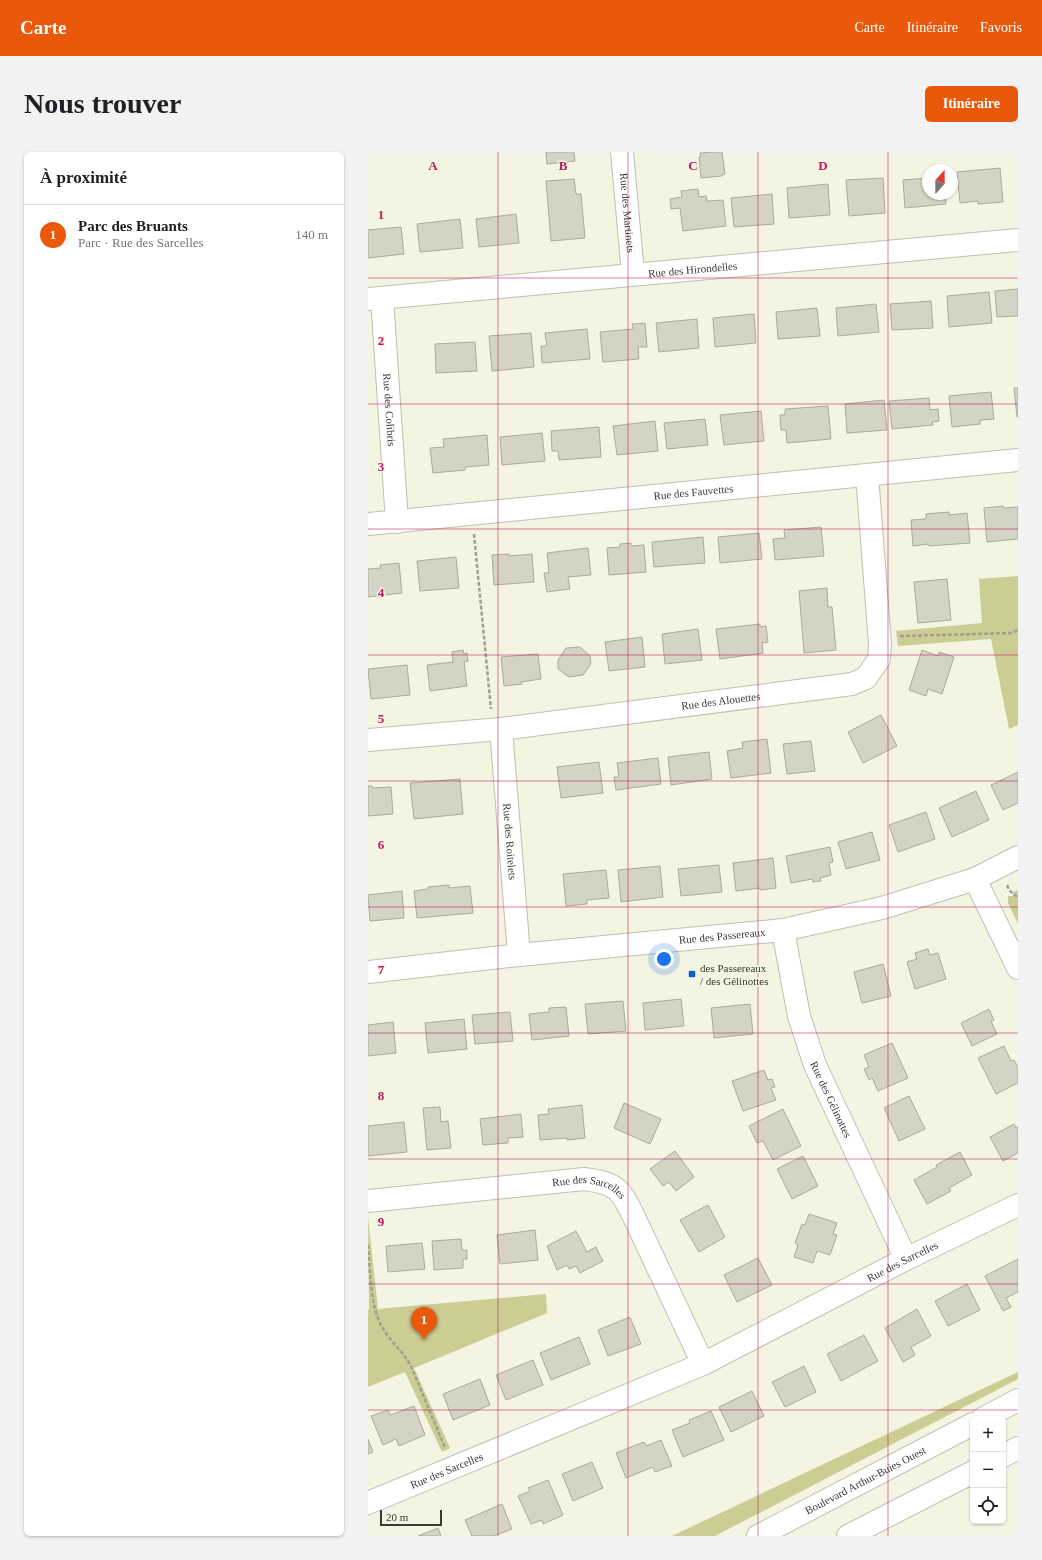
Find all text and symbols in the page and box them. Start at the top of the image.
text: Carte [20,17,66,38]
text: Carte [854,20,885,35]
text: Itinéraire [907,20,958,35]
text: Favoris [980,20,1022,35]
button: Itinéraire [925,86,1018,122]
text: Nous trouver [24,88,181,119]
text: A [428,158,438,173]
text: B [559,158,568,173]
text: C [688,158,698,173]
text: D [818,158,828,173]
north arrow [922,164,958,200]
text: À proximité [40,168,127,187]
street label: Rue des Martinets [618,172,637,253]
text: 1 [378,207,384,222]
text: Parc des Bruants [78,218,188,234]
text: 1 [50,227,56,242]
text: 140 m [295,227,328,242]
text: Parc · Rue des Sarcelles [78,235,204,250]
street label: Rue des Hirondelles [648,260,738,280]
text: 2 [378,333,384,348]
street label: Rue des Colibris [381,373,398,447]
text: 3 [378,459,385,474]
street label: Rue des Fauvettes [653,482,734,502]
text: 4 [378,585,385,600]
street label: Rue des Alouettes [681,690,761,712]
text: 5 [378,711,385,726]
street label: Rue des Roitelets [501,803,519,881]
text: 6 [378,837,385,852]
street label: Rue des Passereaux [678,926,766,946]
your location [654,949,674,969]
text: 7 [378,962,385,977]
place label: des Passereaux / des Gélinottes [700,962,768,987]
marker: des Passereaux / des Gélinottes [687,969,697,979]
street label: Rue des Gélinottes [808,1059,854,1140]
text: 8 [378,1088,385,1103]
street label: Rue des Sarcelles [552,1173,629,1201]
text: 9 [378,1214,385,1229]
street label: Rue des Sarcelles [865,1239,940,1284]
pin: 1 [411,1307,437,1340]
map controls [970,1416,1006,1524]
button: + [970,1416,1006,1452]
street label: Boulevard Arthur-Buies Ouest [803,1444,928,1516]
street label: Rue des Sarcelles [408,1450,485,1491]
button: − [970,1452,1006,1488]
button: locate [970,1488,1006,1524]
scale bar [380,1508,442,1527]
text: 20 m [386,1511,408,1523]

